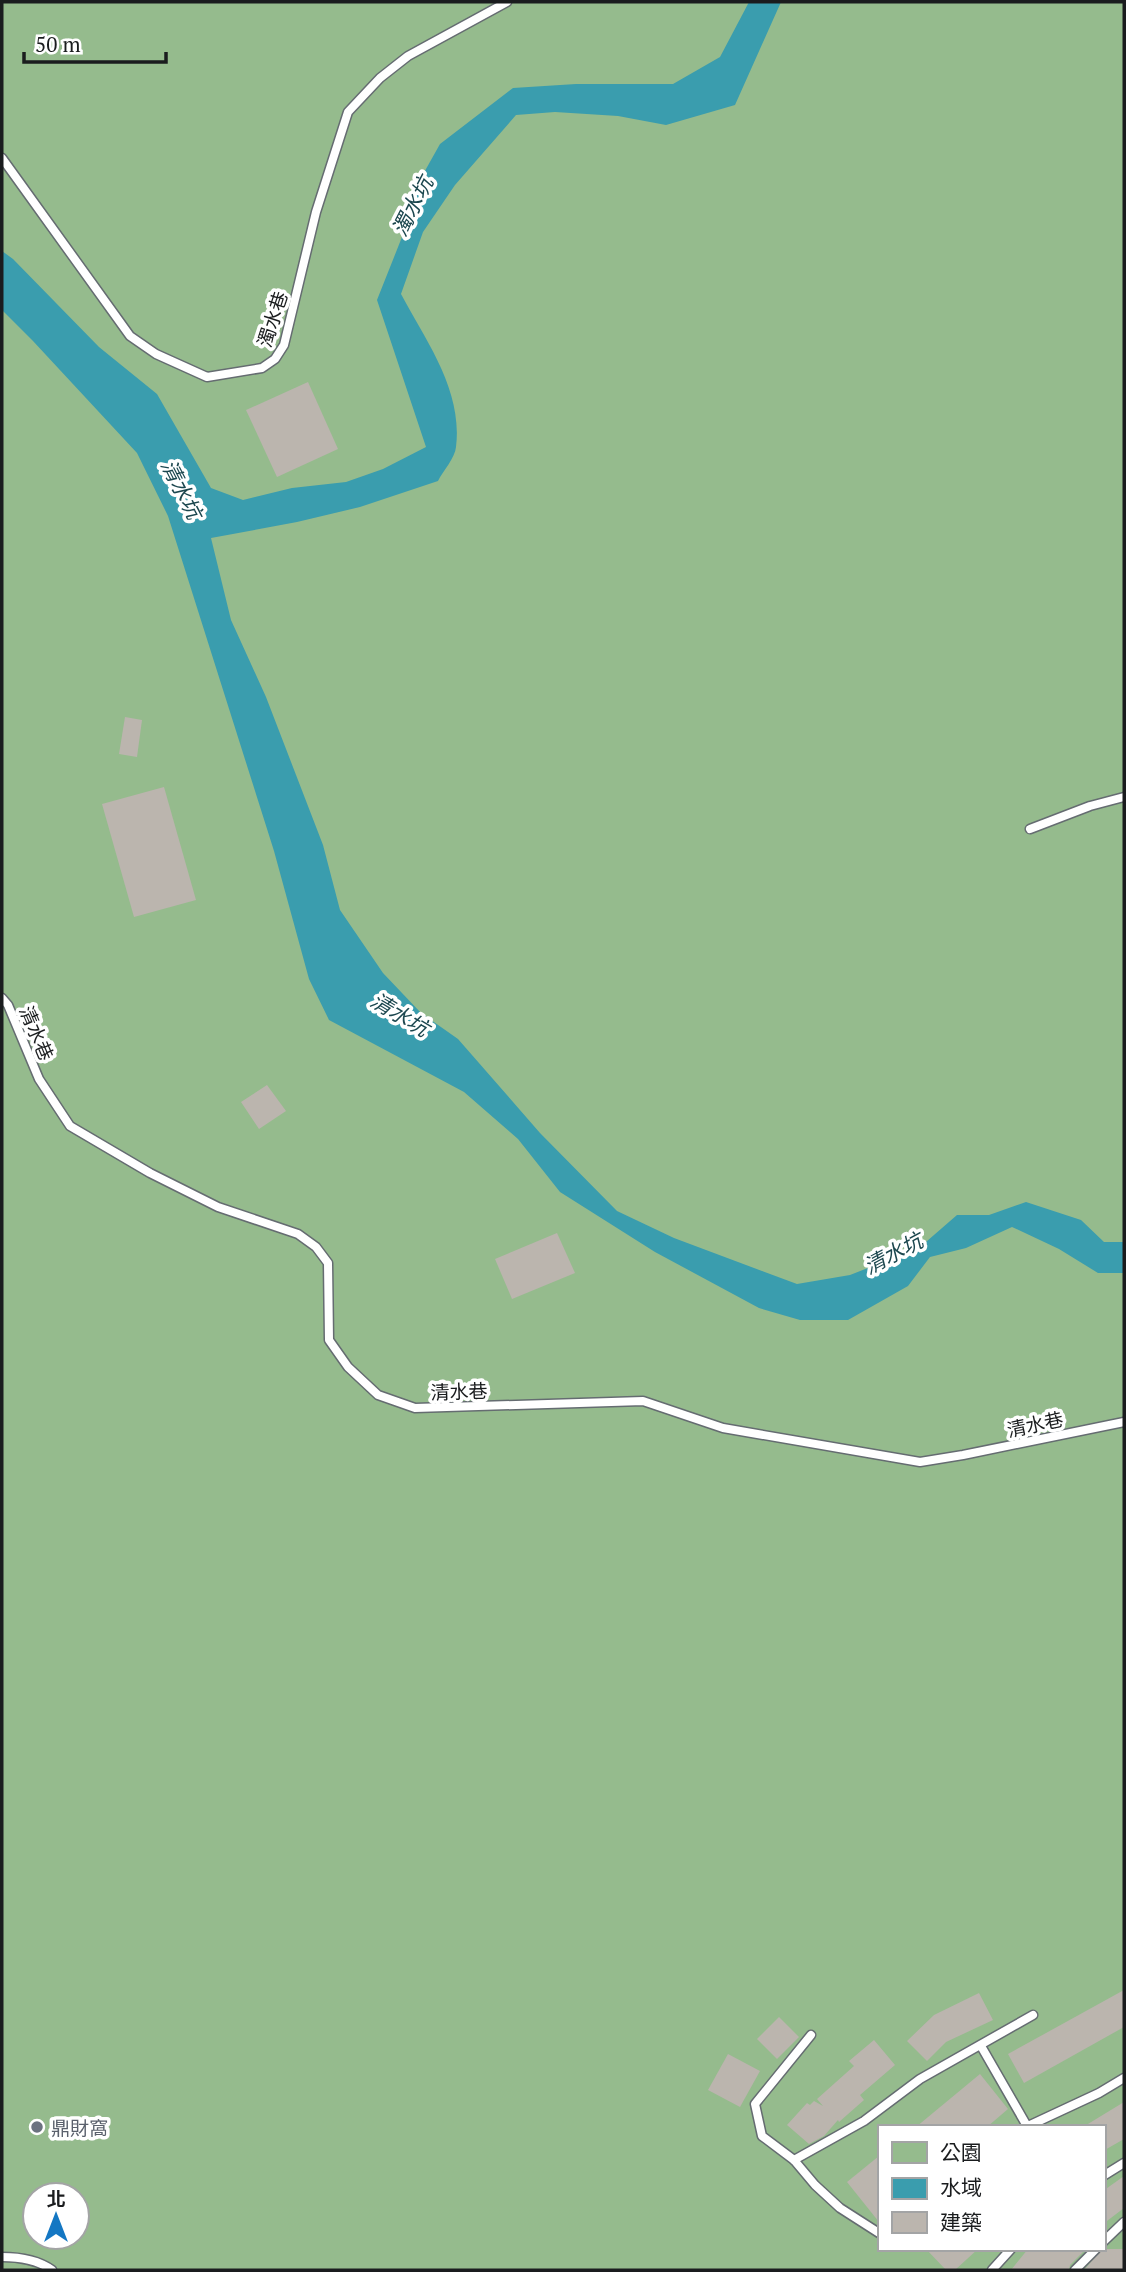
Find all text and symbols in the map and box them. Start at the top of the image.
scale bar [24,21,166,65]
text: 50 m [35,30,81,58]
water label: 濁水坑 [385,169,440,240]
street label: 濁水巷 [251,288,293,350]
water label: 清水坑 [155,455,210,526]
water label: 清水坑 [366,986,437,1044]
street label: 清水巷 [14,1002,60,1064]
water label: 清水坑 [859,1224,930,1280]
street label: 清水巷 [430,1378,488,1404]
street label: 清水巷 [1005,1406,1065,1442]
place label: 鼎財窩 [51,2115,108,2140]
marker: 鼎財窩 [29,2119,45,2135]
legend [878,2125,1105,2251]
text: 公園 [940,2138,982,2166]
text: 水域 [940,2173,982,2201]
north arrow [21,2181,91,2251]
text: 北 [46,2186,66,2211]
text: 建築 [940,2208,982,2236]

